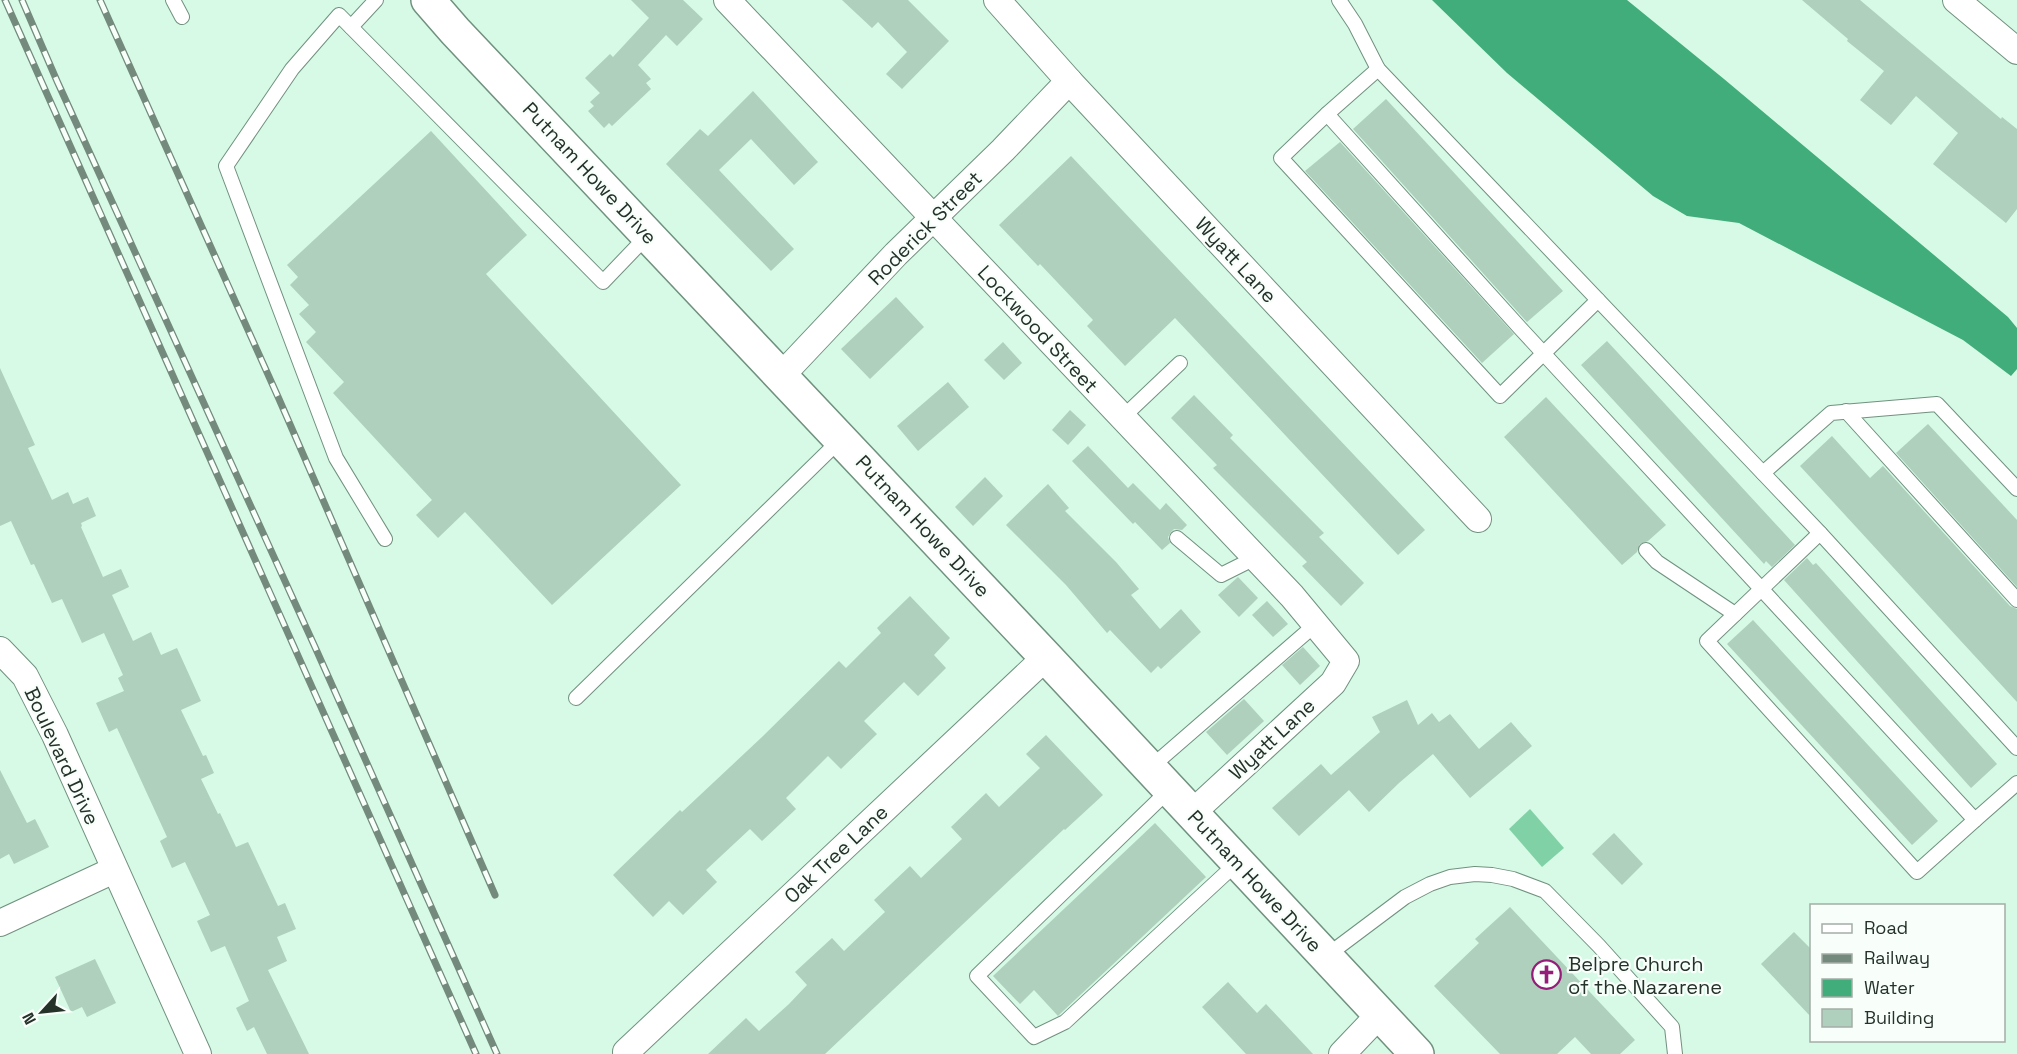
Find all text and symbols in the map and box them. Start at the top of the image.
street label: Putnam Howe Drive [517,96,663,250]
street label: Roderick Street [862,165,988,291]
street label: Wyatt Lane [1189,211,1283,309]
street label: Lockwood Street [972,260,1104,398]
street label: Putnam Howe Drive [850,449,996,603]
street label: Boulevard Drive [19,683,105,829]
street label: Wyatt Lane [1223,692,1321,786]
street label: Oak Tree Lane [778,799,894,909]
street label: Putnam Howe Drive [1182,804,1328,958]
legend [1810,904,2005,1042]
text: Road [1864,916,1908,939]
text: Railway [1864,946,1930,969]
place label: Belpre Church of the Nazarene [1568,951,1722,1000]
church icon: Belpre Church of the Nazarene [1531,959,1563,991]
text: Water [1864,976,1915,999]
north arrow [12,982,72,1042]
text: Building [1864,1006,1934,1029]
text: N [17,1009,41,1028]

